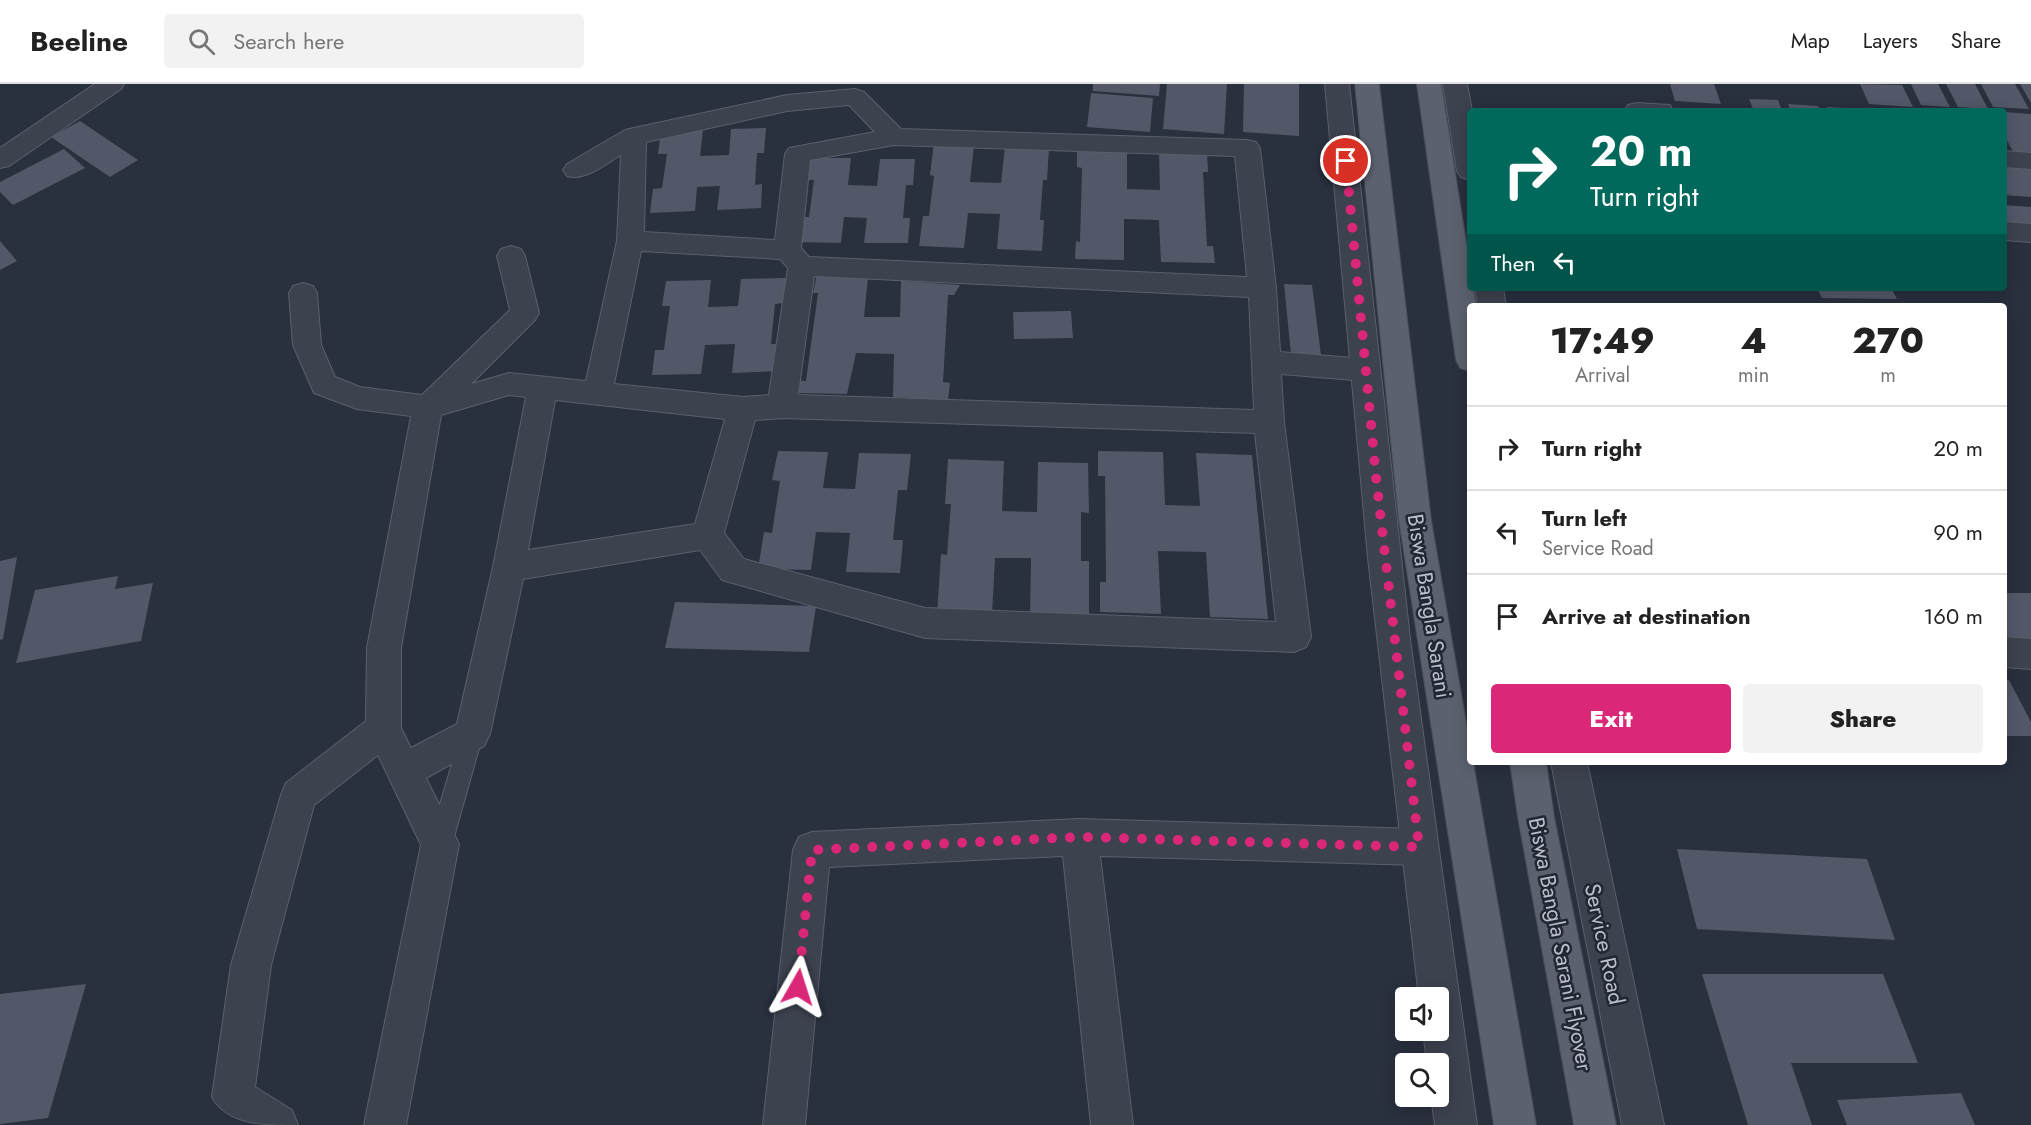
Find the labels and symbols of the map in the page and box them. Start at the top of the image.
pin [1320,135,1371,186]
street label: Biswa Bangla Sarani [1400,512,1460,700]
street label: Biswa Bangla Sarani Flyover [1521,814,1601,1074]
street label: Service Road [1577,881,1633,1007]
position arrow [766,955,830,1019]

